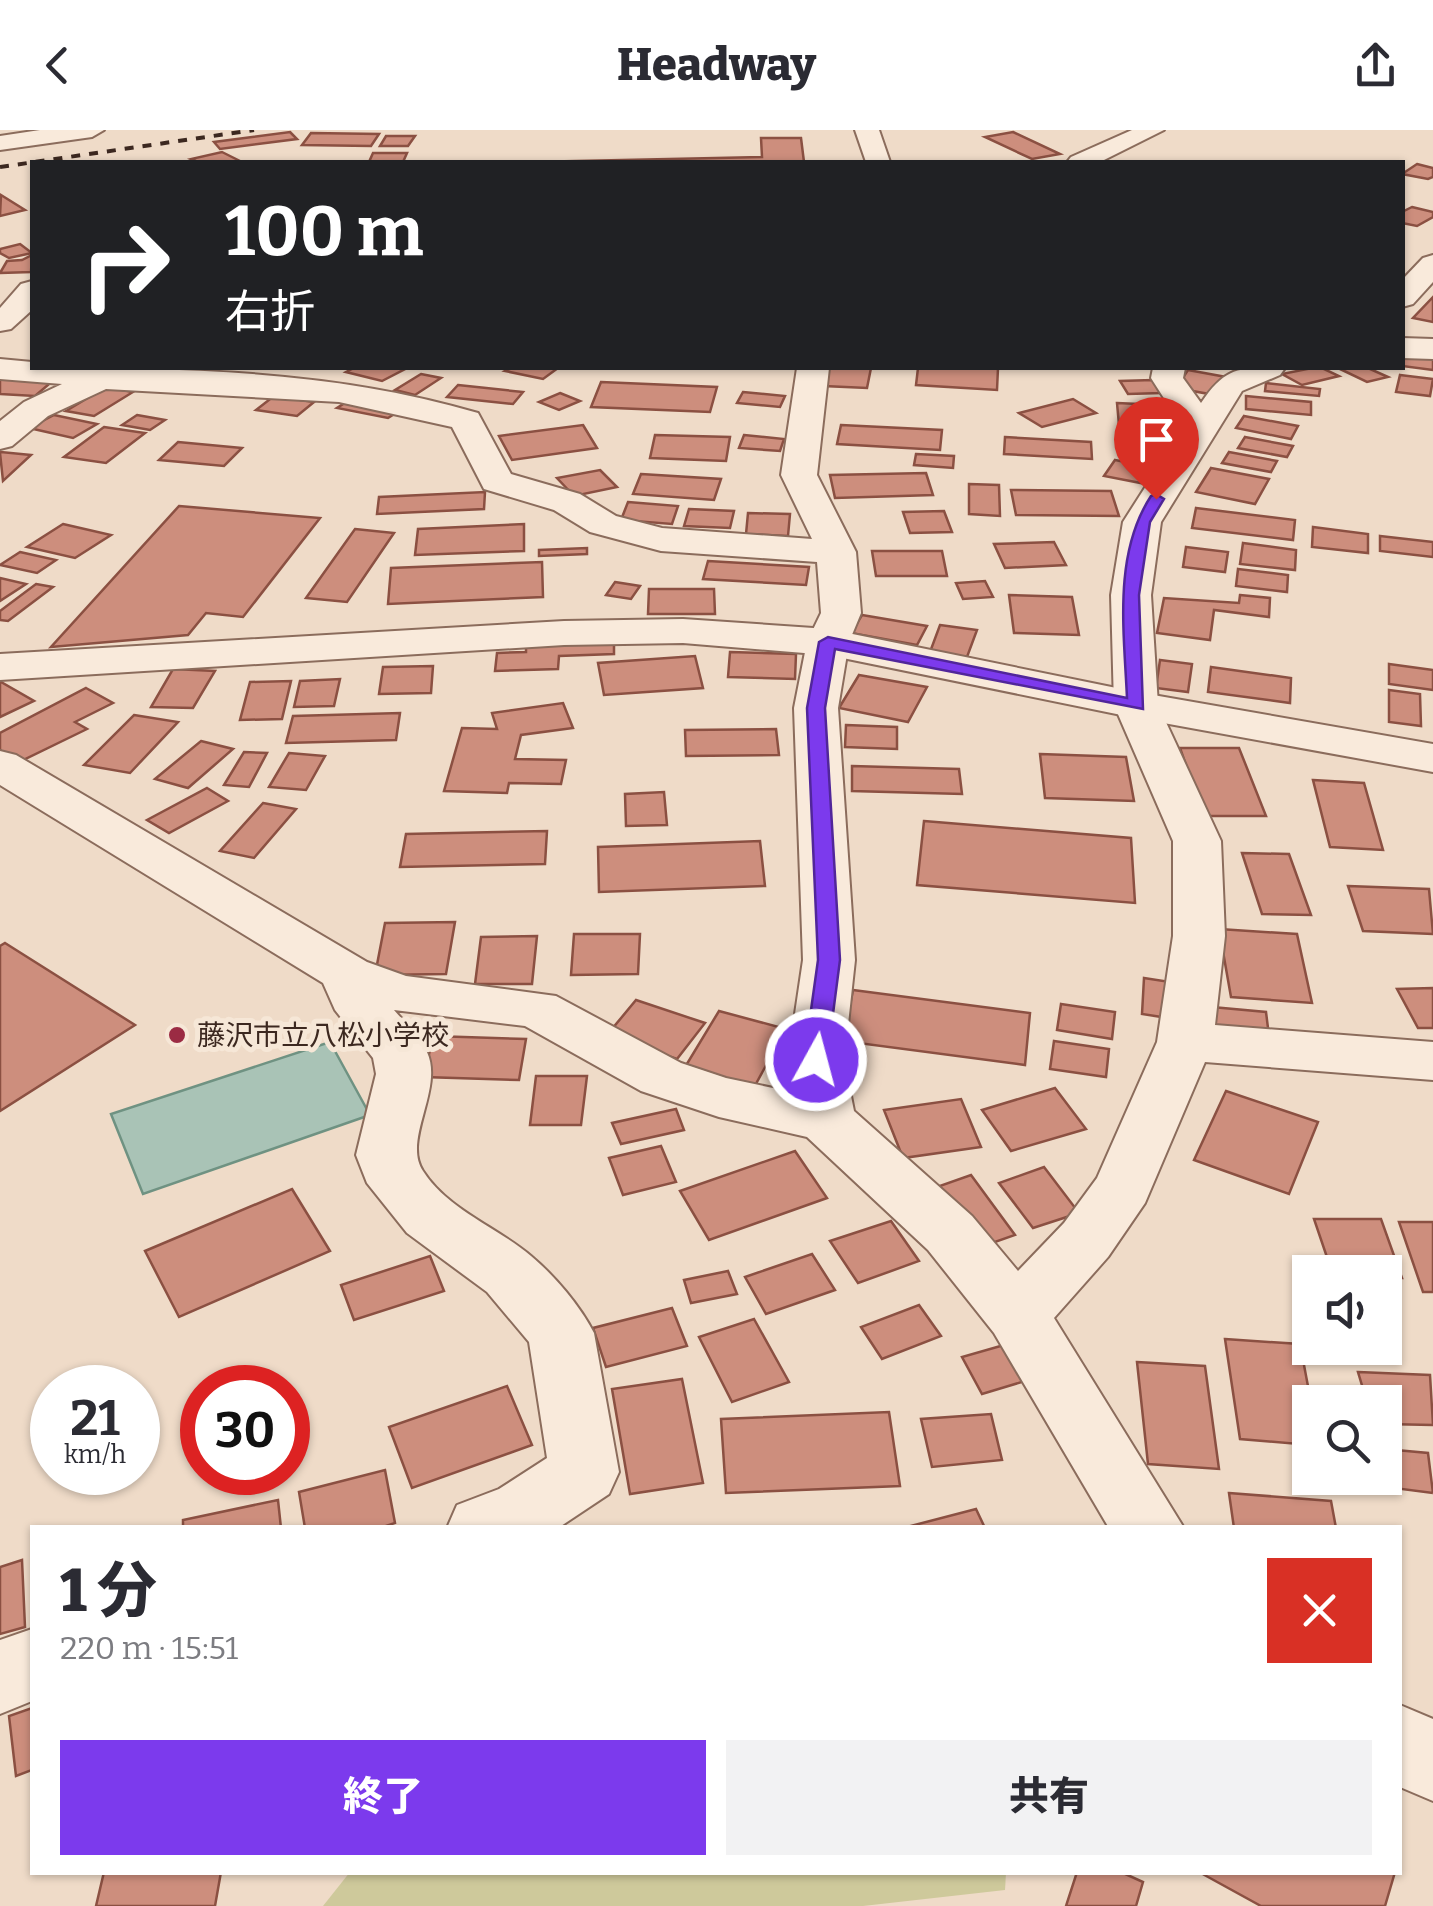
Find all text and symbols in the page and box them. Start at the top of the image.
icon: back [30,38,85,93]
text: Headway [617,38,816,92]
icon: share [1348,38,1403,93]
text: 100 m [225,190,424,274]
icon: right [60,200,190,330]
text: 右折 [225,285,315,339]
pin [1114,397,1199,500]
icon: arrive [1129,412,1184,467]
position arrow [764,1008,868,1112]
place label: 藤沢市立八松小学校 [197,1019,449,1052]
marker: 藤沢市立八松小学校 [166,1024,188,1046]
map controls [1292,1255,1402,1495]
button: sound [1292,1255,1402,1365]
speed limit sign: 30 [180,1365,310,1495]
button: search [1292,1385,1402,1495]
text: 21 [70,1388,120,1448]
text: km/h [64,1440,126,1470]
text: 1 分 [60,1555,157,1627]
button: close [1267,1558,1372,1663]
text: 220 m · 15:51 [60,1629,238,1667]
button: 終了 [60,1740,706,1855]
button: 共有 [726,1740,1372,1855]

